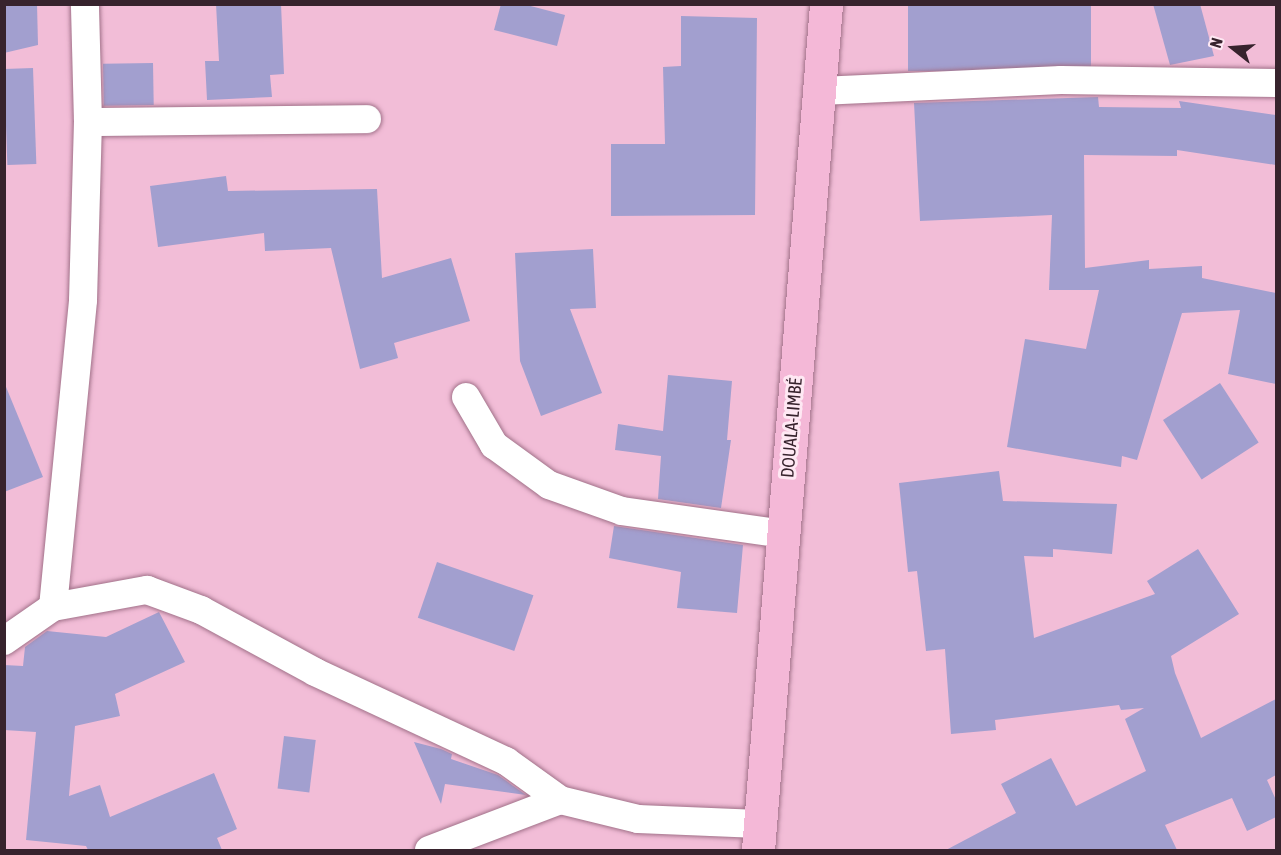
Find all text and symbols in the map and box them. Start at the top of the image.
north arrow [1203,18,1263,78]
text: N [1206,36,1226,50]
street label: DOUALA-LIMBÉ [777,377,807,479]

